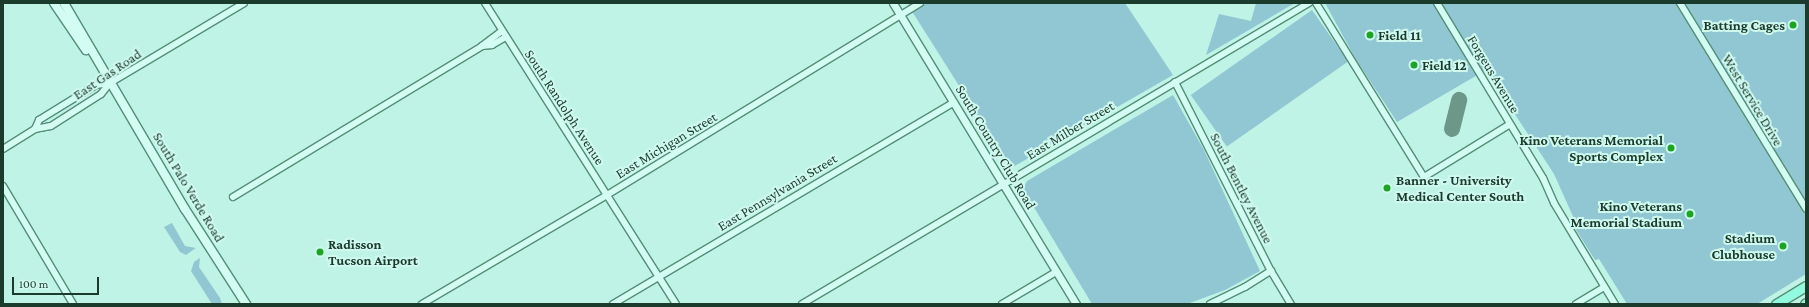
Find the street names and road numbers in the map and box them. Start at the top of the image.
street label: Forgeus Avenue [1464,32,1524,116]
street label: East Gas Road [70,45,144,103]
street label: South Randolph Avenue [521,46,609,168]
street label: West Service Drive [1719,51,1787,149]
street label: South Country Club Road [952,82,1040,212]
street label: East Milber Street [1023,97,1117,163]
street label: East Michigan Street [612,108,720,182]
street label: South Palo Verde Road [150,129,228,245]
street label: South Bentley Avenue [1207,130,1277,246]
street label: East Pennsylvania Street [714,150,840,234]

